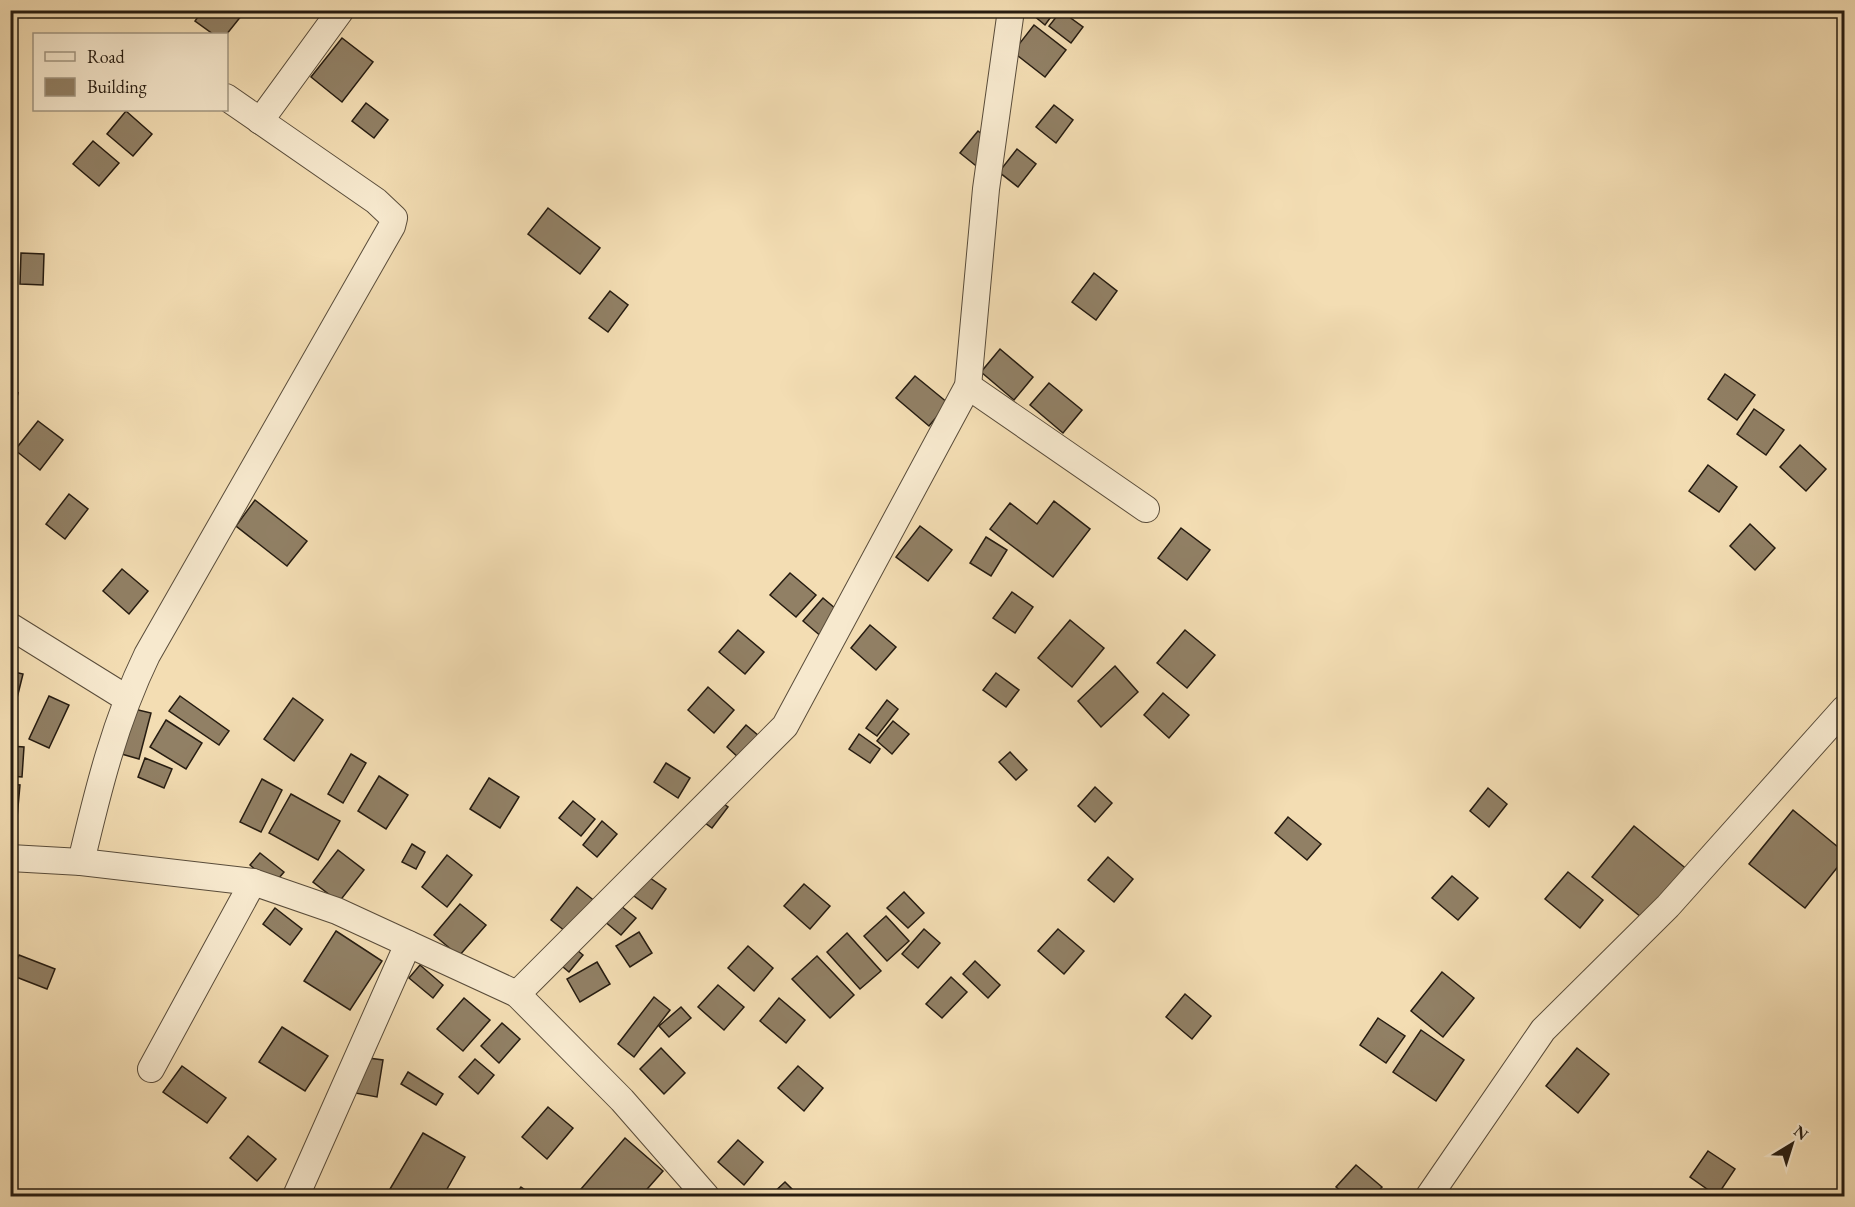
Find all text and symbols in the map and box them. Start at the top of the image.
legend [33,33,228,111]
text: Road [87,45,126,68]
text: Building [87,75,147,98]
north arrow [1762,1114,1822,1174]
text: N [1789,1120,1813,1145]

